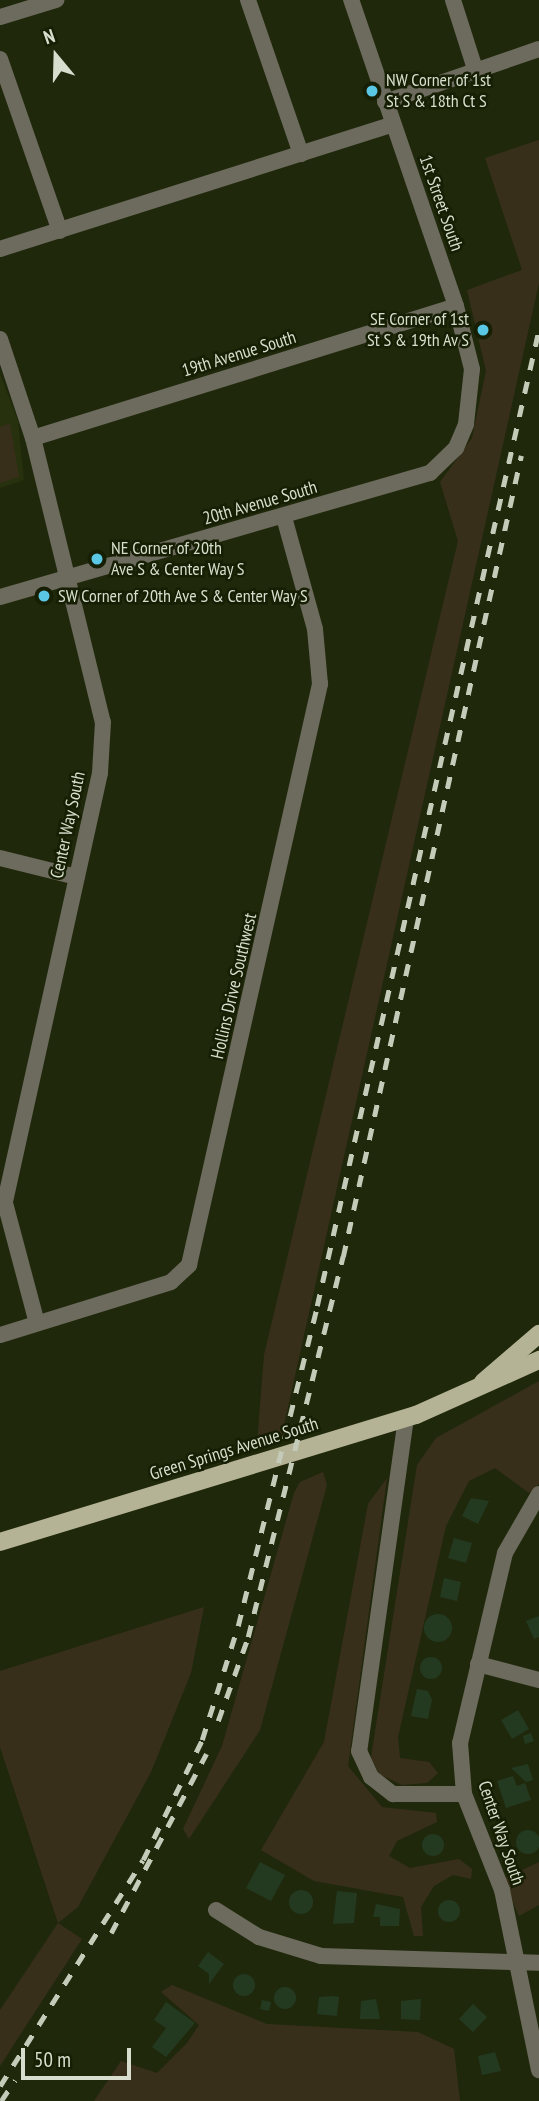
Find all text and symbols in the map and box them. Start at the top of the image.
north arrow [21,21,91,91]
text: N [40,23,58,49]
place label: NW Corner of 1st St S & 18th Ct S [386,70,491,112]
marker: NW Corner of 1st St S & 18th Ct S [364,83,380,99]
street label: 1st Street South [414,152,468,254]
place label: SE Corner of 1st St S & 19th Av S [366,309,469,352]
marker: SE Corner of 1st St S & 19th Av S [475,322,491,338]
street label: 19th Avenue South [179,326,299,382]
street label: 20th Avenue South [200,476,320,530]
place label: NE Corner of 20th Ave S & Center Way S [111,538,245,580]
marker: NE Corner of 20th Ave S & Center Way S [89,551,105,567]
place label: SW Corner of 20th Ave S & Center Way S [58,585,309,607]
marker: SW Corner of 20th Ave S & Center Way S [36,588,52,604]
street label: Center Way South [46,769,90,881]
street label: Hollins Drive Southwest [207,911,261,1061]
street label: Green Springs Avenue South [147,1413,321,1485]
street label: Center Way South [473,1778,529,1888]
scale bar [24,2035,135,2078]
text: 50 m [34,2046,71,2073]

